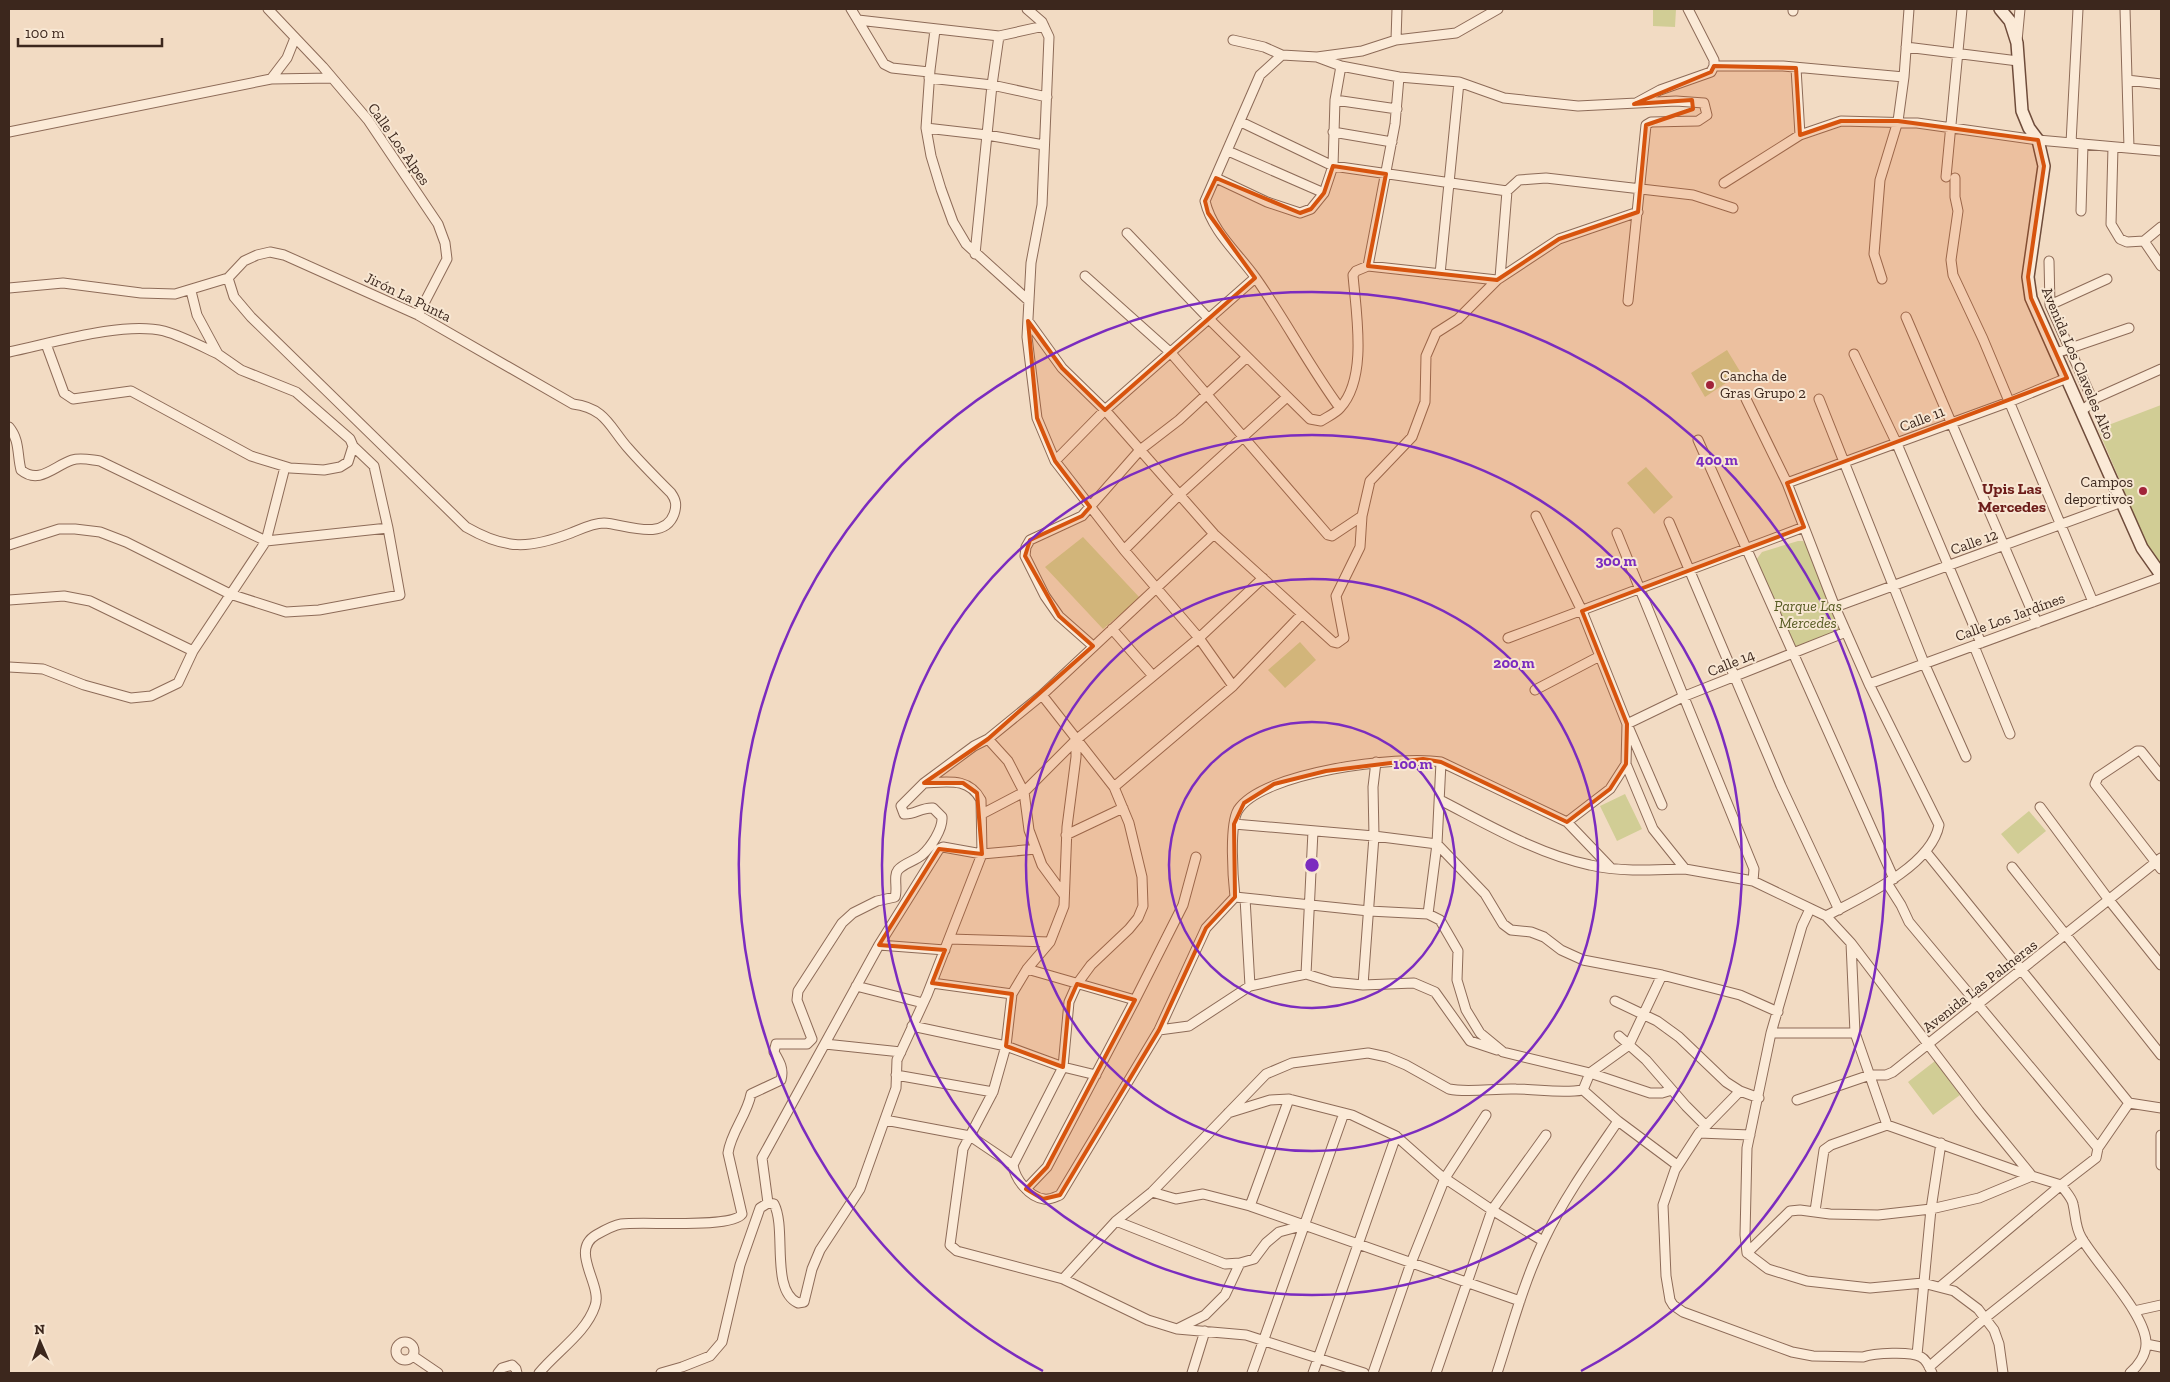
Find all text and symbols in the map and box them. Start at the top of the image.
scale bar [18,15,161,47]
text: 100 m [25,24,64,42]
street label: Calle Los Alpes [364,99,434,189]
street label: Jirón La Punta [362,268,454,326]
street label: Avenida Los Claveles Alto [2038,284,2118,442]
place label: Cancha de Gras Grupo 2 [1720,367,1806,402]
marker: Cancha de Gras Grupo 2 [1704,379,1716,391]
street label: Calle 11 [1897,402,1947,436]
text: 400 m [1696,451,1738,469]
place label: Campos deportivos [2064,473,2133,508]
district label: Upis Las Mercedes [1978,479,2046,516]
marker: Campos deportivos [2137,485,2149,497]
street label: Calle 12 [1948,525,2000,559]
text: 300 m [1595,552,1637,570]
street label: Calle Los Jardínes [1953,589,2067,645]
park label: Parque Las Mercedes [1774,597,1842,632]
street label: Calle 14 [1705,645,1757,681]
text: 200 m [1493,654,1535,672]
text: 100 m [1393,755,1433,773]
centre of rings [1303,856,1321,874]
street label: Avenida Las Palmeras [1919,936,2041,1036]
north arrow [15,1317,65,1367]
text: N [34,1321,46,1338]

